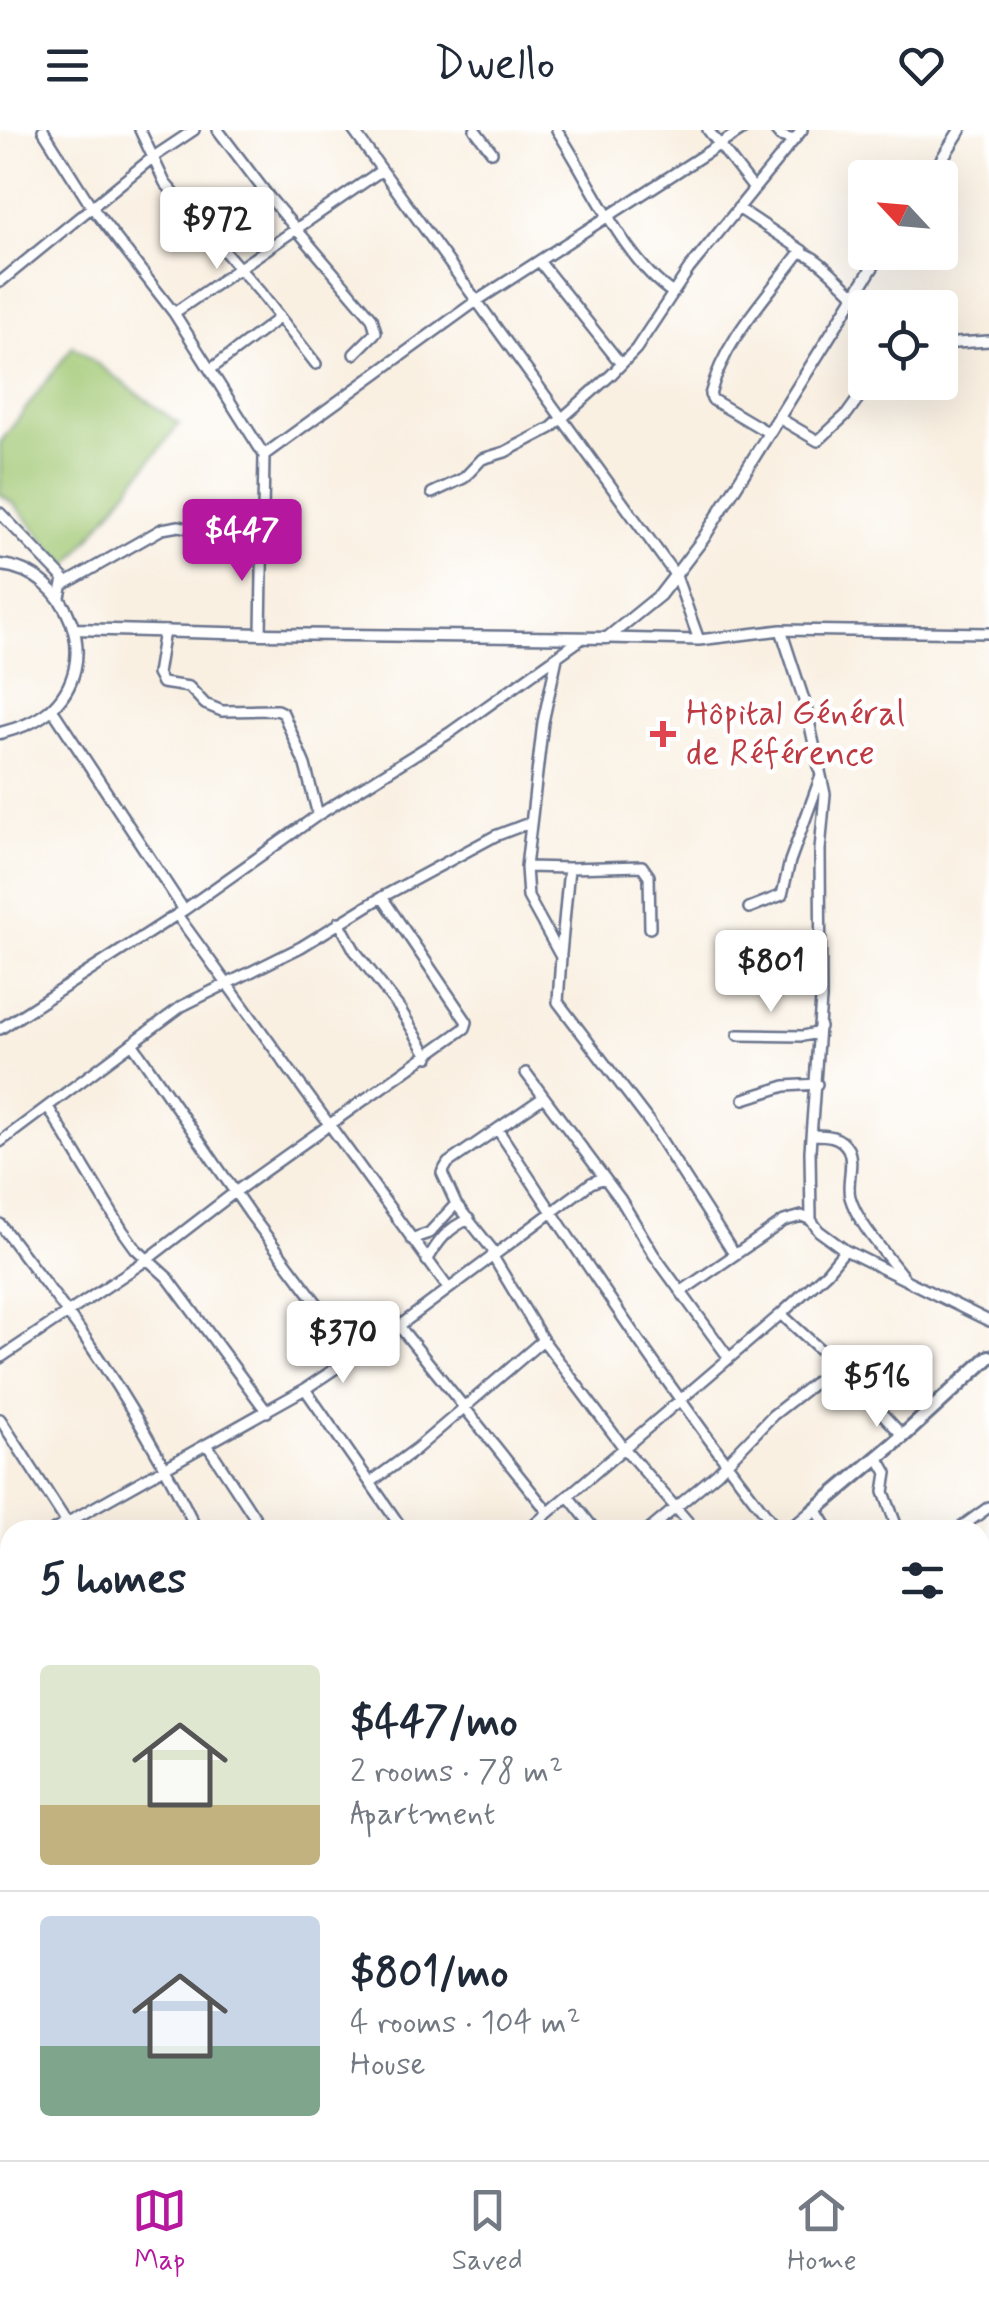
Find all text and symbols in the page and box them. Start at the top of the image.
text: Dwello [434,36,555,95]
icon: menu [40,38,95,93]
icon: heart [894,38,949,93]
north arrow [848,160,958,270]
map controls [848,160,958,400]
pin: $972 [158,187,276,272]
text: $972 [182,198,252,240]
button: locate [848,290,958,400]
pin: $447 [183,499,301,584]
text: $447 [205,510,279,552]
place label: Hôpital Général de Référence [686,691,905,777]
marker: Hôpital Général de Référence [650,721,676,747]
pin: $801 [712,930,830,1015]
text: $801 [737,941,805,983]
pin: $370 [284,1301,402,1386]
text: $370 [309,1312,377,1354]
pin: $516 [818,1345,936,1430]
text: $516 [844,1356,910,1398]
text: 5 homes [40,1553,186,1608]
icon: filters [895,1553,950,1608]
text: $447/mo [350,1696,518,1751]
icon: home [120,1705,240,1825]
text: 2 rooms · 78 m² [350,1751,563,1793]
text: Apartment [350,1793,495,1835]
text: $801/mo [350,1947,508,2002]
icon: home [120,1956,240,2076]
text: 4 rooms · 104 m² [350,2002,581,2044]
text: House [350,2044,426,2086]
tab: Map [132,2183,187,2280]
tab: Saved [452,2183,523,2280]
tab: Home [787,2183,857,2280]

